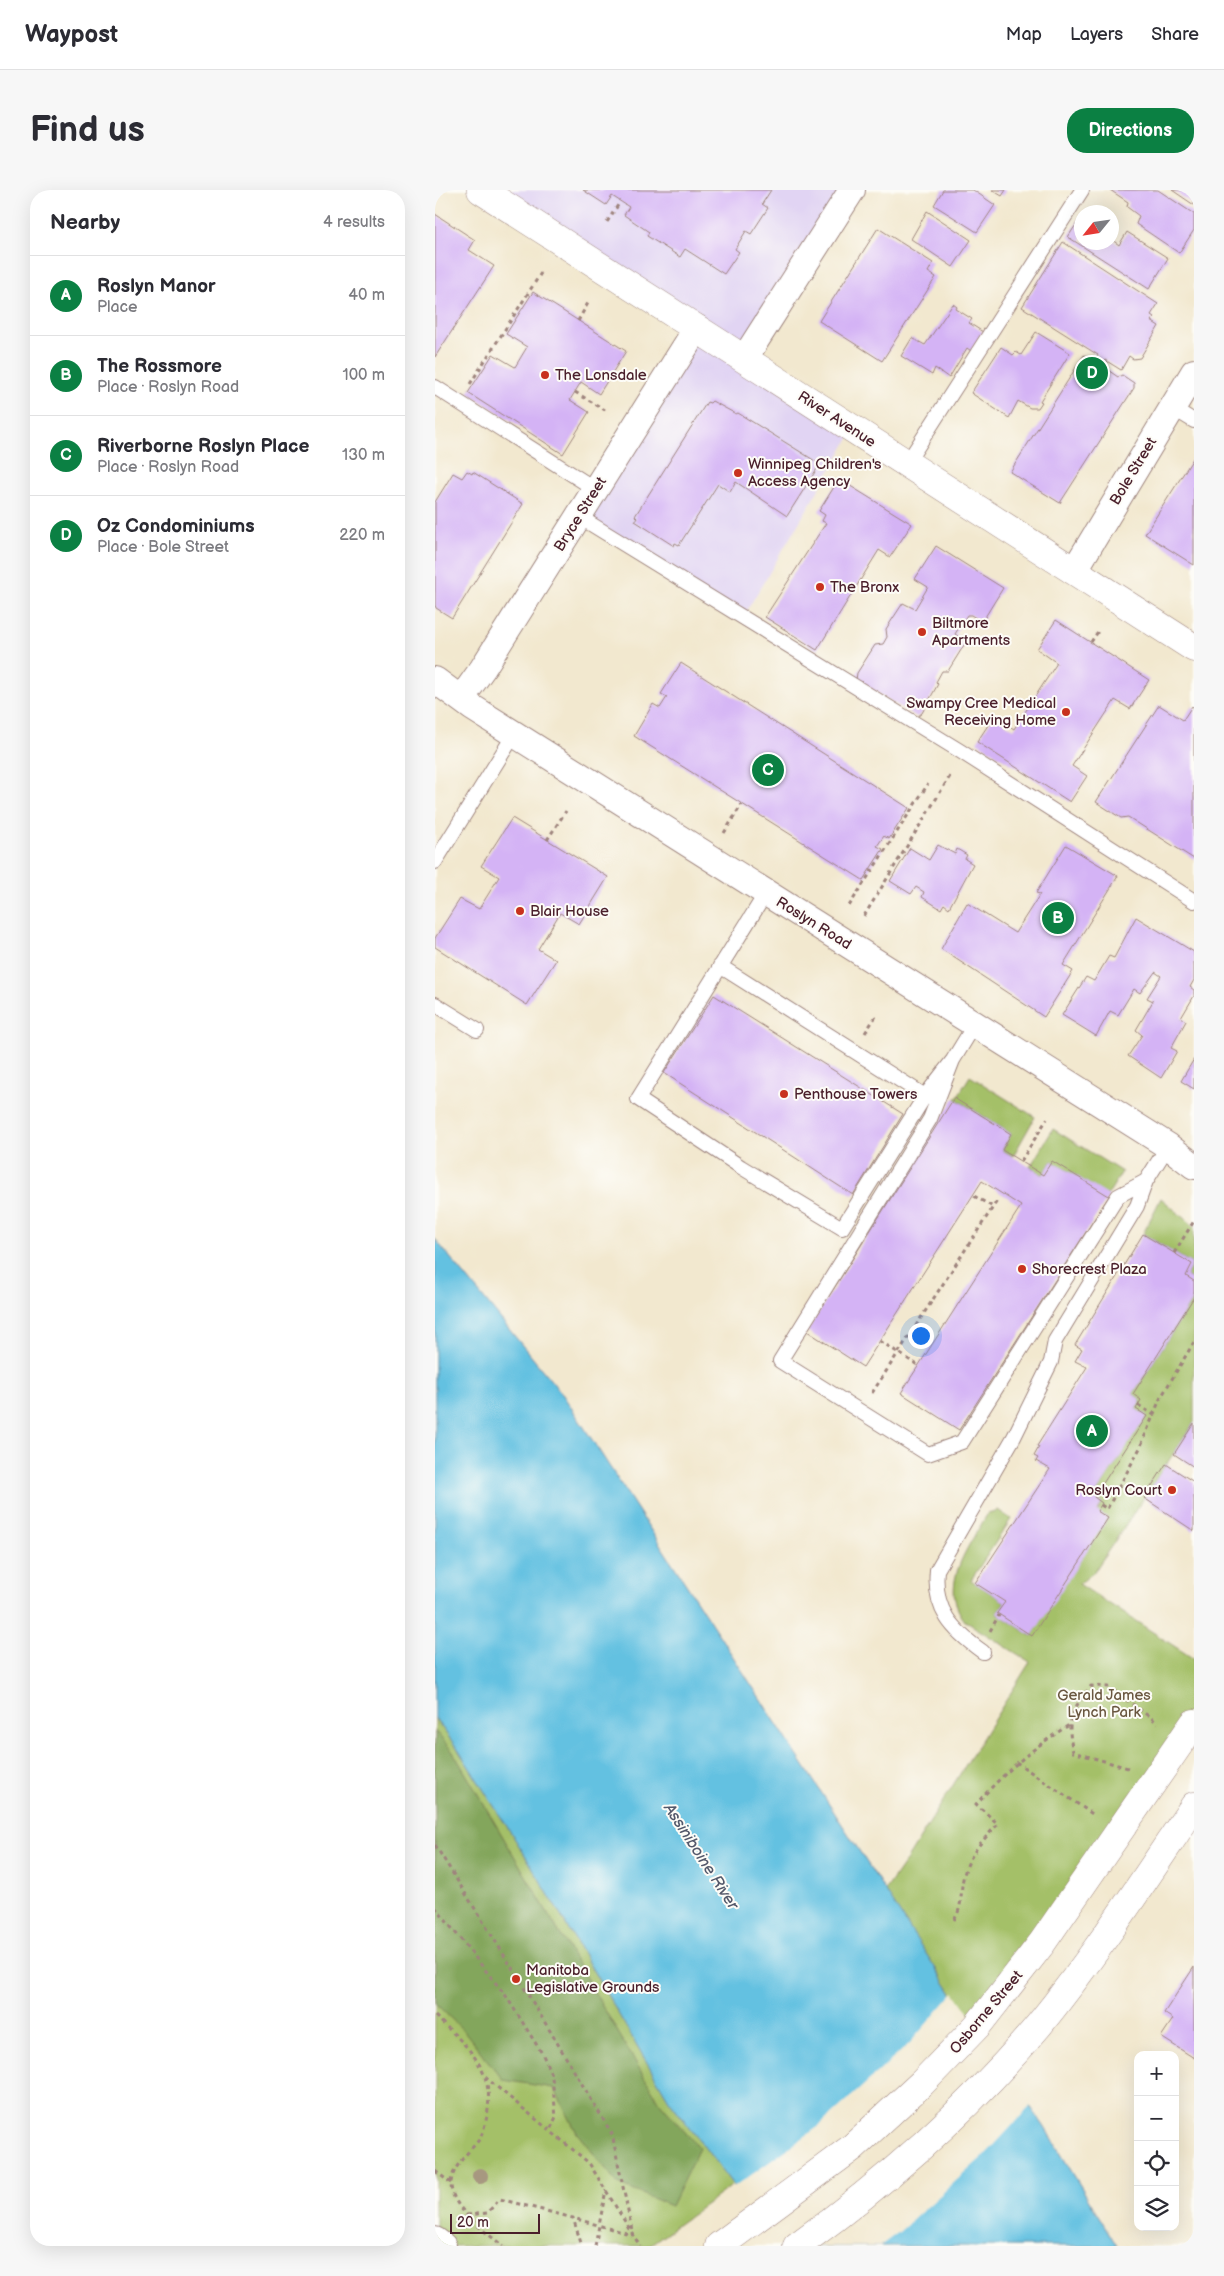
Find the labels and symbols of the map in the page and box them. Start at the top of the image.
north arrow [1074,205,1119,250]
pin: D [1076,354,1108,392]
place label: The Lonsdale [555,366,647,385]
marker: The Lonsdale [539,369,551,381]
street label: River Avenue [794,387,879,452]
street label: Bole Street [1106,434,1161,509]
place label: Winnipeg Children's Access Agency [748,455,882,491]
marker: Winnipeg Children's Access Agency [732,467,744,479]
street label: Bryce Street [550,473,611,555]
place label: The Bronx [830,578,899,597]
marker: The Bronx [814,581,826,593]
place label: Biltmore Apartments [932,614,1011,650]
marker: Biltmore Apartments [916,626,928,638]
place label: Swampy Cree Medical Receiving Home [906,694,1056,730]
marker: Swampy Cree Medical Receiving Home [1060,706,1072,718]
pin: C [752,751,784,789]
street label: Roslyn Road [772,893,855,954]
pin: B [1042,899,1074,937]
place label: Blair House [530,902,609,921]
marker: Blair House [514,905,526,917]
place label: Penthouse Towers [794,1085,918,1104]
marker: Penthouse Towers [778,1088,790,1100]
place label: Shorecrest Plaza [1032,1260,1147,1279]
marker: Shorecrest Plaza [1016,1263,1028,1275]
your location [908,1323,934,1349]
pin: A [1076,1412,1108,1450]
place label: Roslyn Court [1075,1481,1162,1500]
marker: Roslyn Court [1166,1484,1178,1496]
park label: Gerald James Lynch Park [1057,1686,1151,1722]
water label: Assiniboine River [659,1799,743,1914]
place label: Manitoba Legislative Grounds [526,1961,660,1997]
street label: Osborne Street [946,1966,1027,2058]
marker: Manitoba Legislative Grounds [510,1973,522,1985]
scale bar [450,2211,540,2234]

